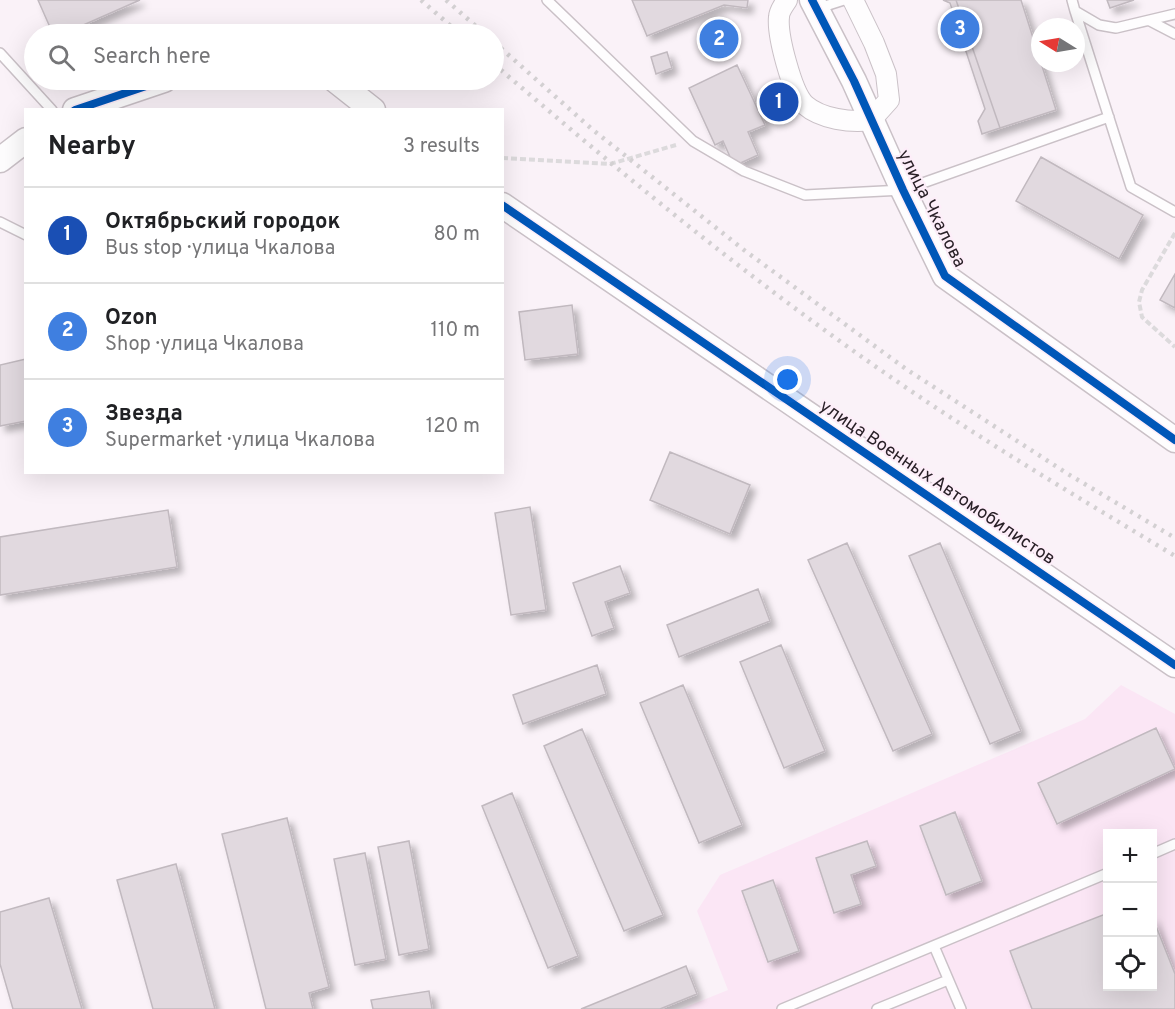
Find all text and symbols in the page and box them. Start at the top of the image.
pin: 3 [940,6,980,51]
pin: 2 [700,16,738,62]
north arrow [1031,18,1085,72]
search box [24,24,504,90]
icon: search [45,41,78,74]
text: Search here [93,44,211,71]
pin: 1 [760,80,798,124]
text: Nearby [48,131,136,164]
text: 3 results [403,134,480,160]
street label: улица Чкалова [891,146,971,272]
text: Октябрьский городок [105,209,341,236]
text: 1 [64,222,72,248]
text: 80 m [434,222,480,248]
text: Bus stop · улица Чкалова [105,236,335,262]
text: Ozon [105,305,158,332]
text: 2 [61,318,74,344]
text: 110 m [431,318,480,344]
text: Shop · улица Чкалова [105,332,304,358]
your location [773,365,802,394]
street label: улица Военных Автомобилистов [815,395,1059,571]
text: Звезда [105,401,183,428]
text: 3 [62,414,74,440]
text: 120 m [426,414,480,440]
text: Supermarket · улица Чкалова [105,428,375,454]
map controls [1103,829,1157,991]
button: + [1103,829,1157,883]
button: − [1103,883,1157,937]
button: locate [1103,937,1157,991]

